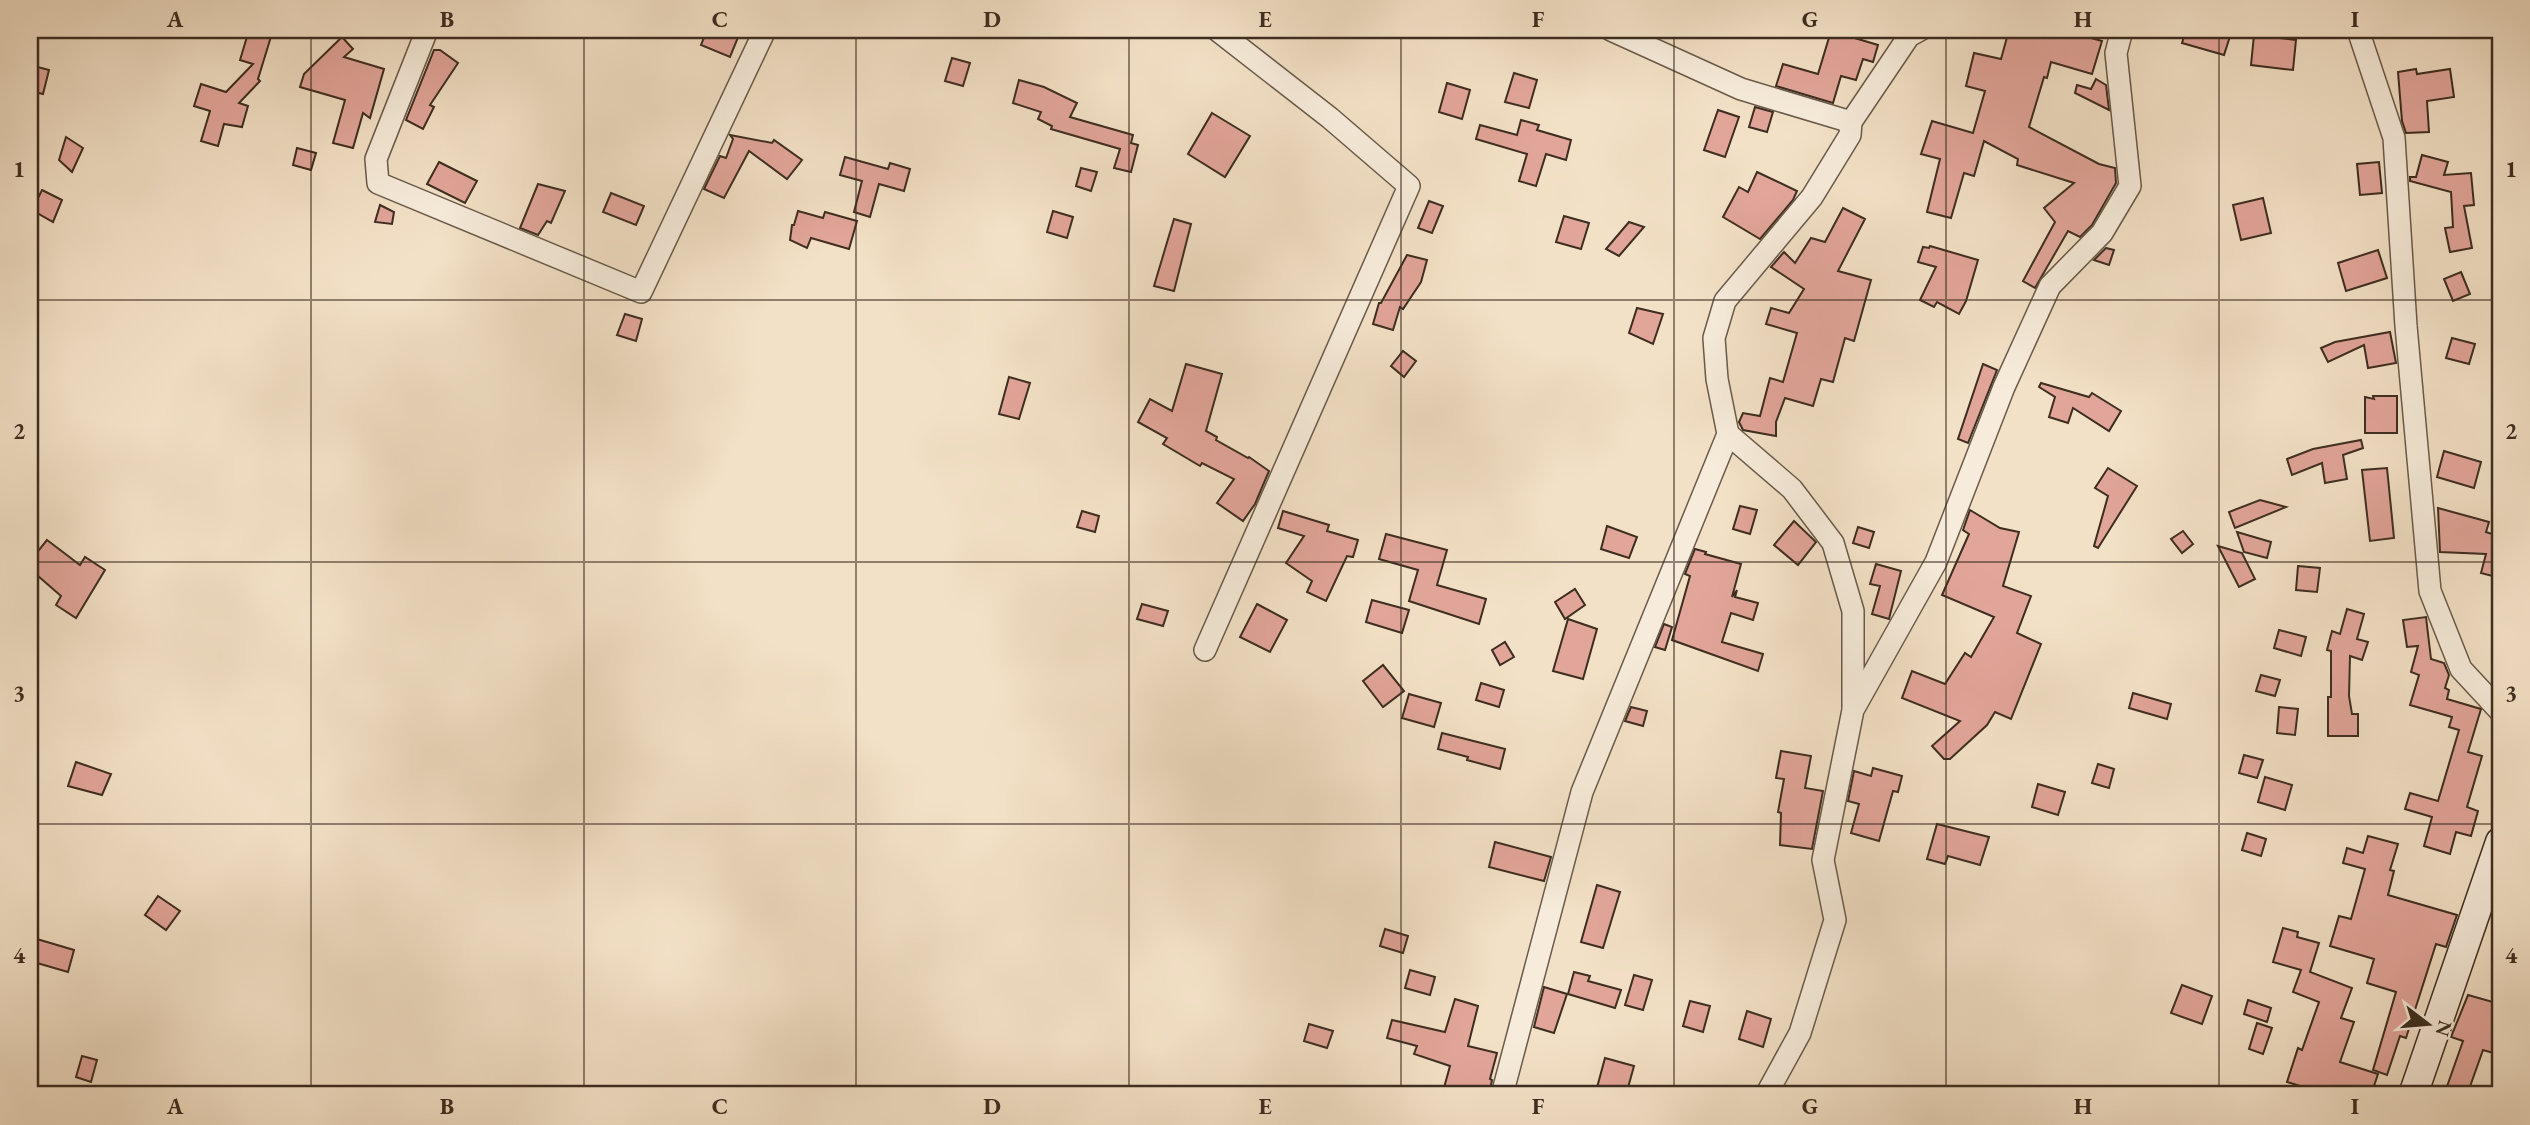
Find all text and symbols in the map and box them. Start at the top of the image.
text: A [166,4,184,34]
text: B [440,4,454,34]
text: C [712,4,728,34]
text: D [983,4,1001,34]
text: E [1258,4,1272,34]
text: F [1532,4,1545,34]
text: G [1802,4,1818,34]
text: H [2074,4,2092,34]
text: I [2351,4,2359,34]
text: 1 [13,154,25,184]
text: 1 [2505,154,2517,184]
text: 2 [13,416,25,446]
text: 2 [2505,416,2517,446]
text: 3 [13,678,25,708]
text: 3 [2505,678,2517,708]
text: 4 [13,940,26,970]
text: 4 [2505,940,2518,970]
north arrow [2394,988,2464,1058]
text: N [2430,1018,2458,1040]
text: A [166,1091,184,1121]
text: B [440,1091,454,1121]
text: C [712,1091,728,1121]
text: D [983,1091,1001,1121]
text: E [1258,1091,1272,1121]
text: F [1532,1091,1545,1121]
text: G [1802,1091,1818,1121]
text: H [2074,1091,2092,1121]
text: I [2351,1091,2359,1121]

